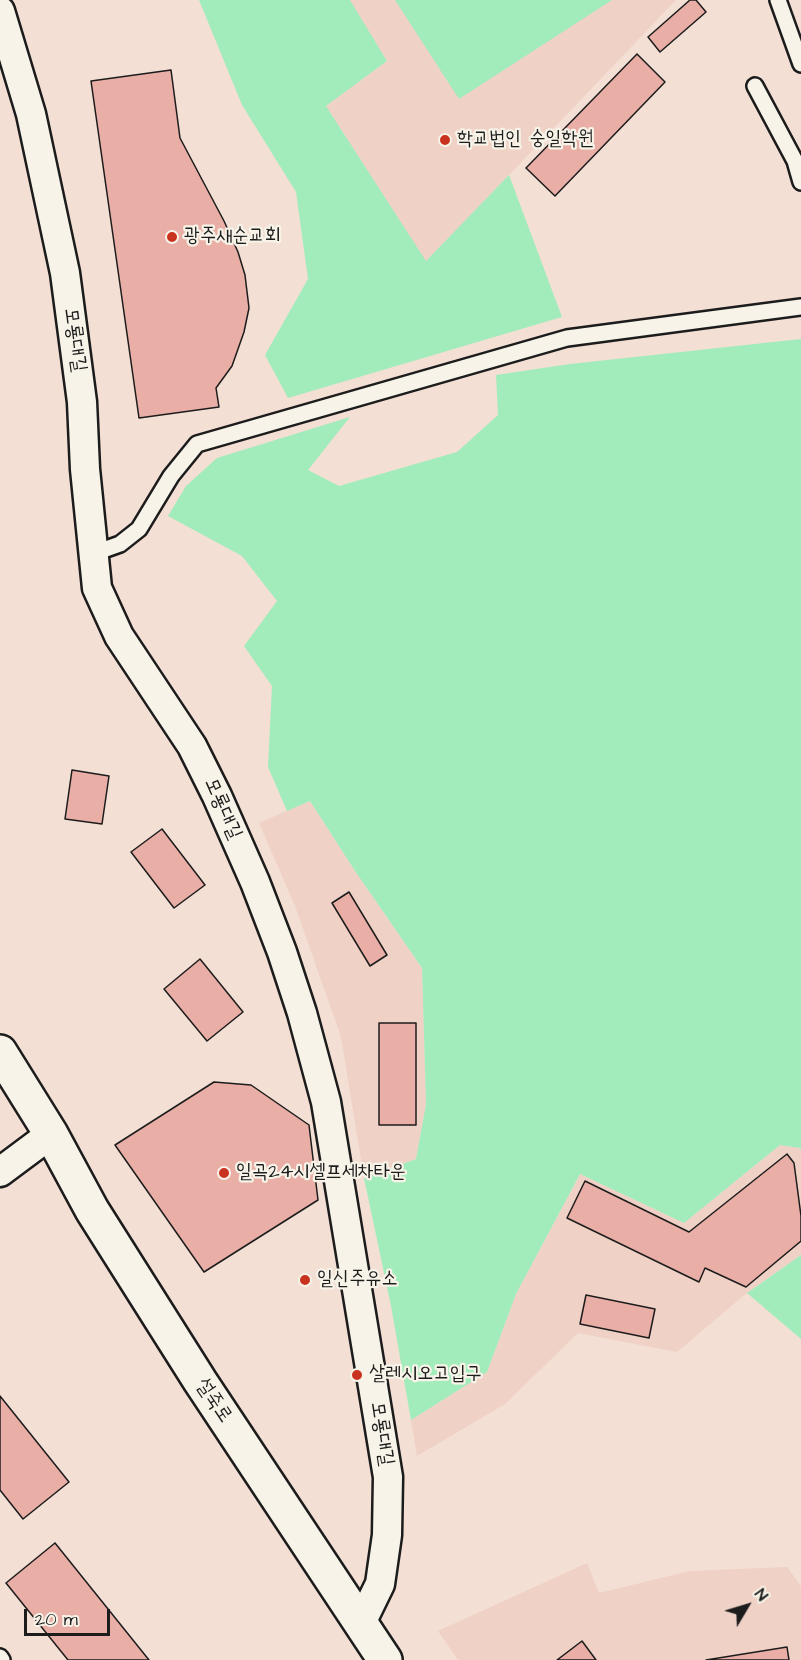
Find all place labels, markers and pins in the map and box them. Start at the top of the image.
place label: 학교법인 숭일학원 [457,128,594,152]
marker: 학교법인 숭일학원 [438,133,452,147]
place label: 광주새순교회 [184,225,281,249]
marker: 광주새순교회 [165,230,179,244]
place label: 일곡24시셀프세차타운 [236,1161,406,1185]
marker: 일곡24시셀프세차타운 [217,1166,231,1180]
place label: 일신주유소 [317,1268,397,1292]
marker: 일신주유소 [298,1273,312,1287]
place label: 살레시오고입구 [369,1363,482,1387]
marker: 살레시오고입구 [350,1368,364,1382]

